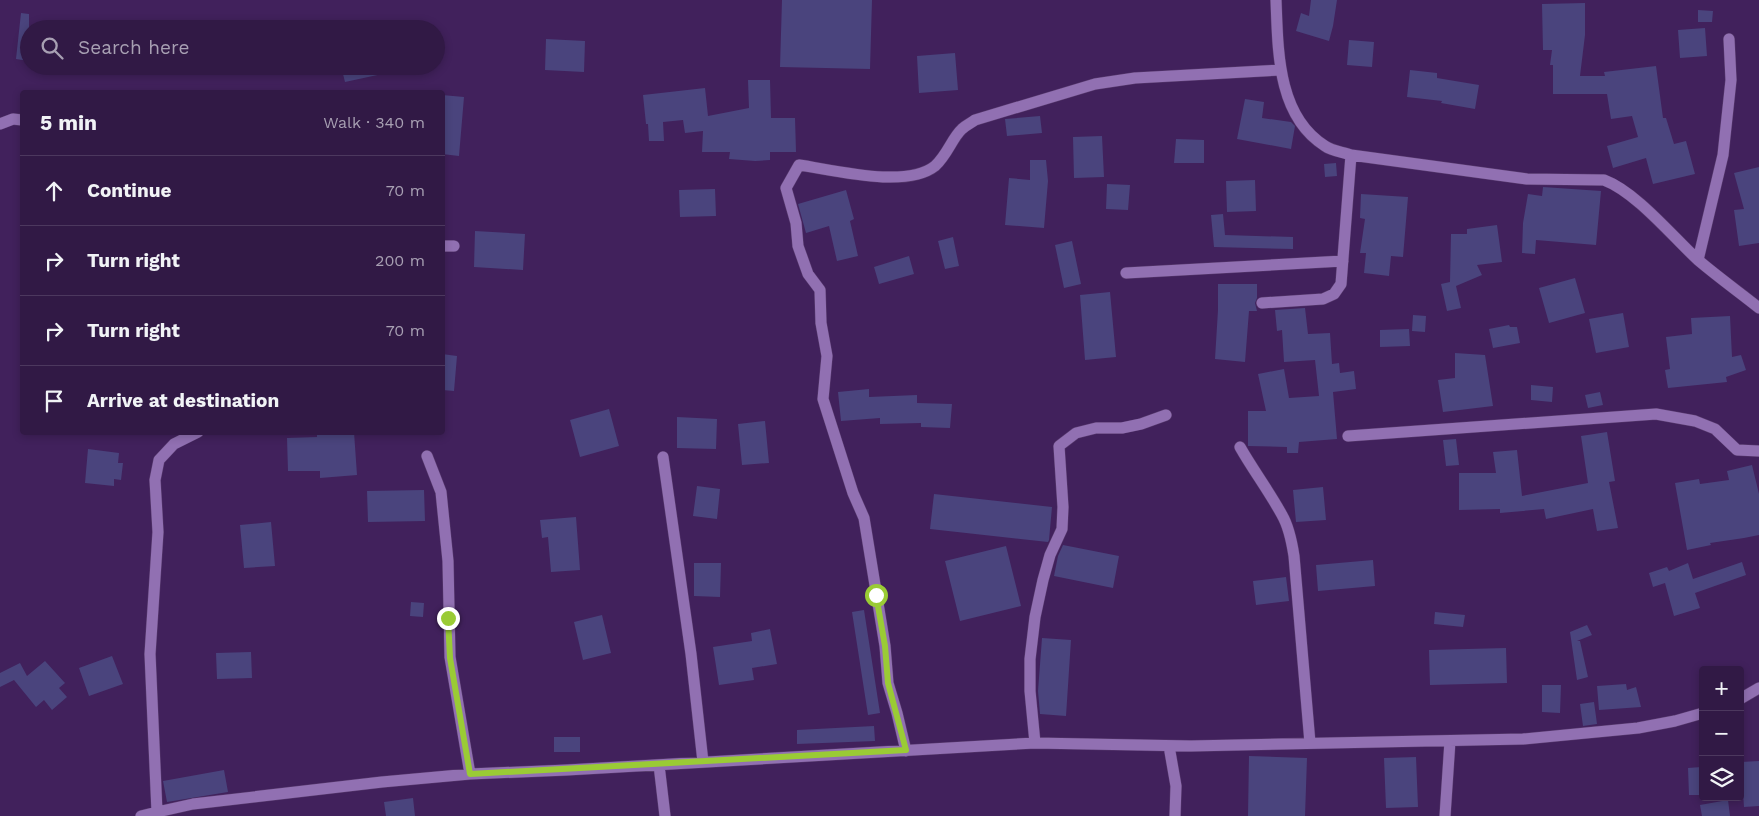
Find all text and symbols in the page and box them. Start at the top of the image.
search box [20,20,445,75]
icon: search [38,34,66,62]
text: Search here [78,36,189,59]
text: 5 min [40,110,97,135]
text: Walk · 340 m [323,113,425,132]
icon: ahead [40,177,68,205]
text: Continue [87,179,171,202]
text: 70 m [386,181,425,200]
icon: right [40,247,68,275]
text: Turn right [87,249,180,272]
text: 200 m [375,251,425,270]
icon: right [40,317,68,345]
text: Turn right [87,319,180,342]
text: 70 m [386,321,425,340]
icon: arrive [40,387,68,415]
text: Arrive at destination [87,389,279,412]
route start [865,584,888,607]
route end [437,607,460,630]
map controls [1699,666,1744,801]
button: + [1699,666,1744,711]
button: − [1699,711,1744,756]
button: layers [1699,756,1744,801]

